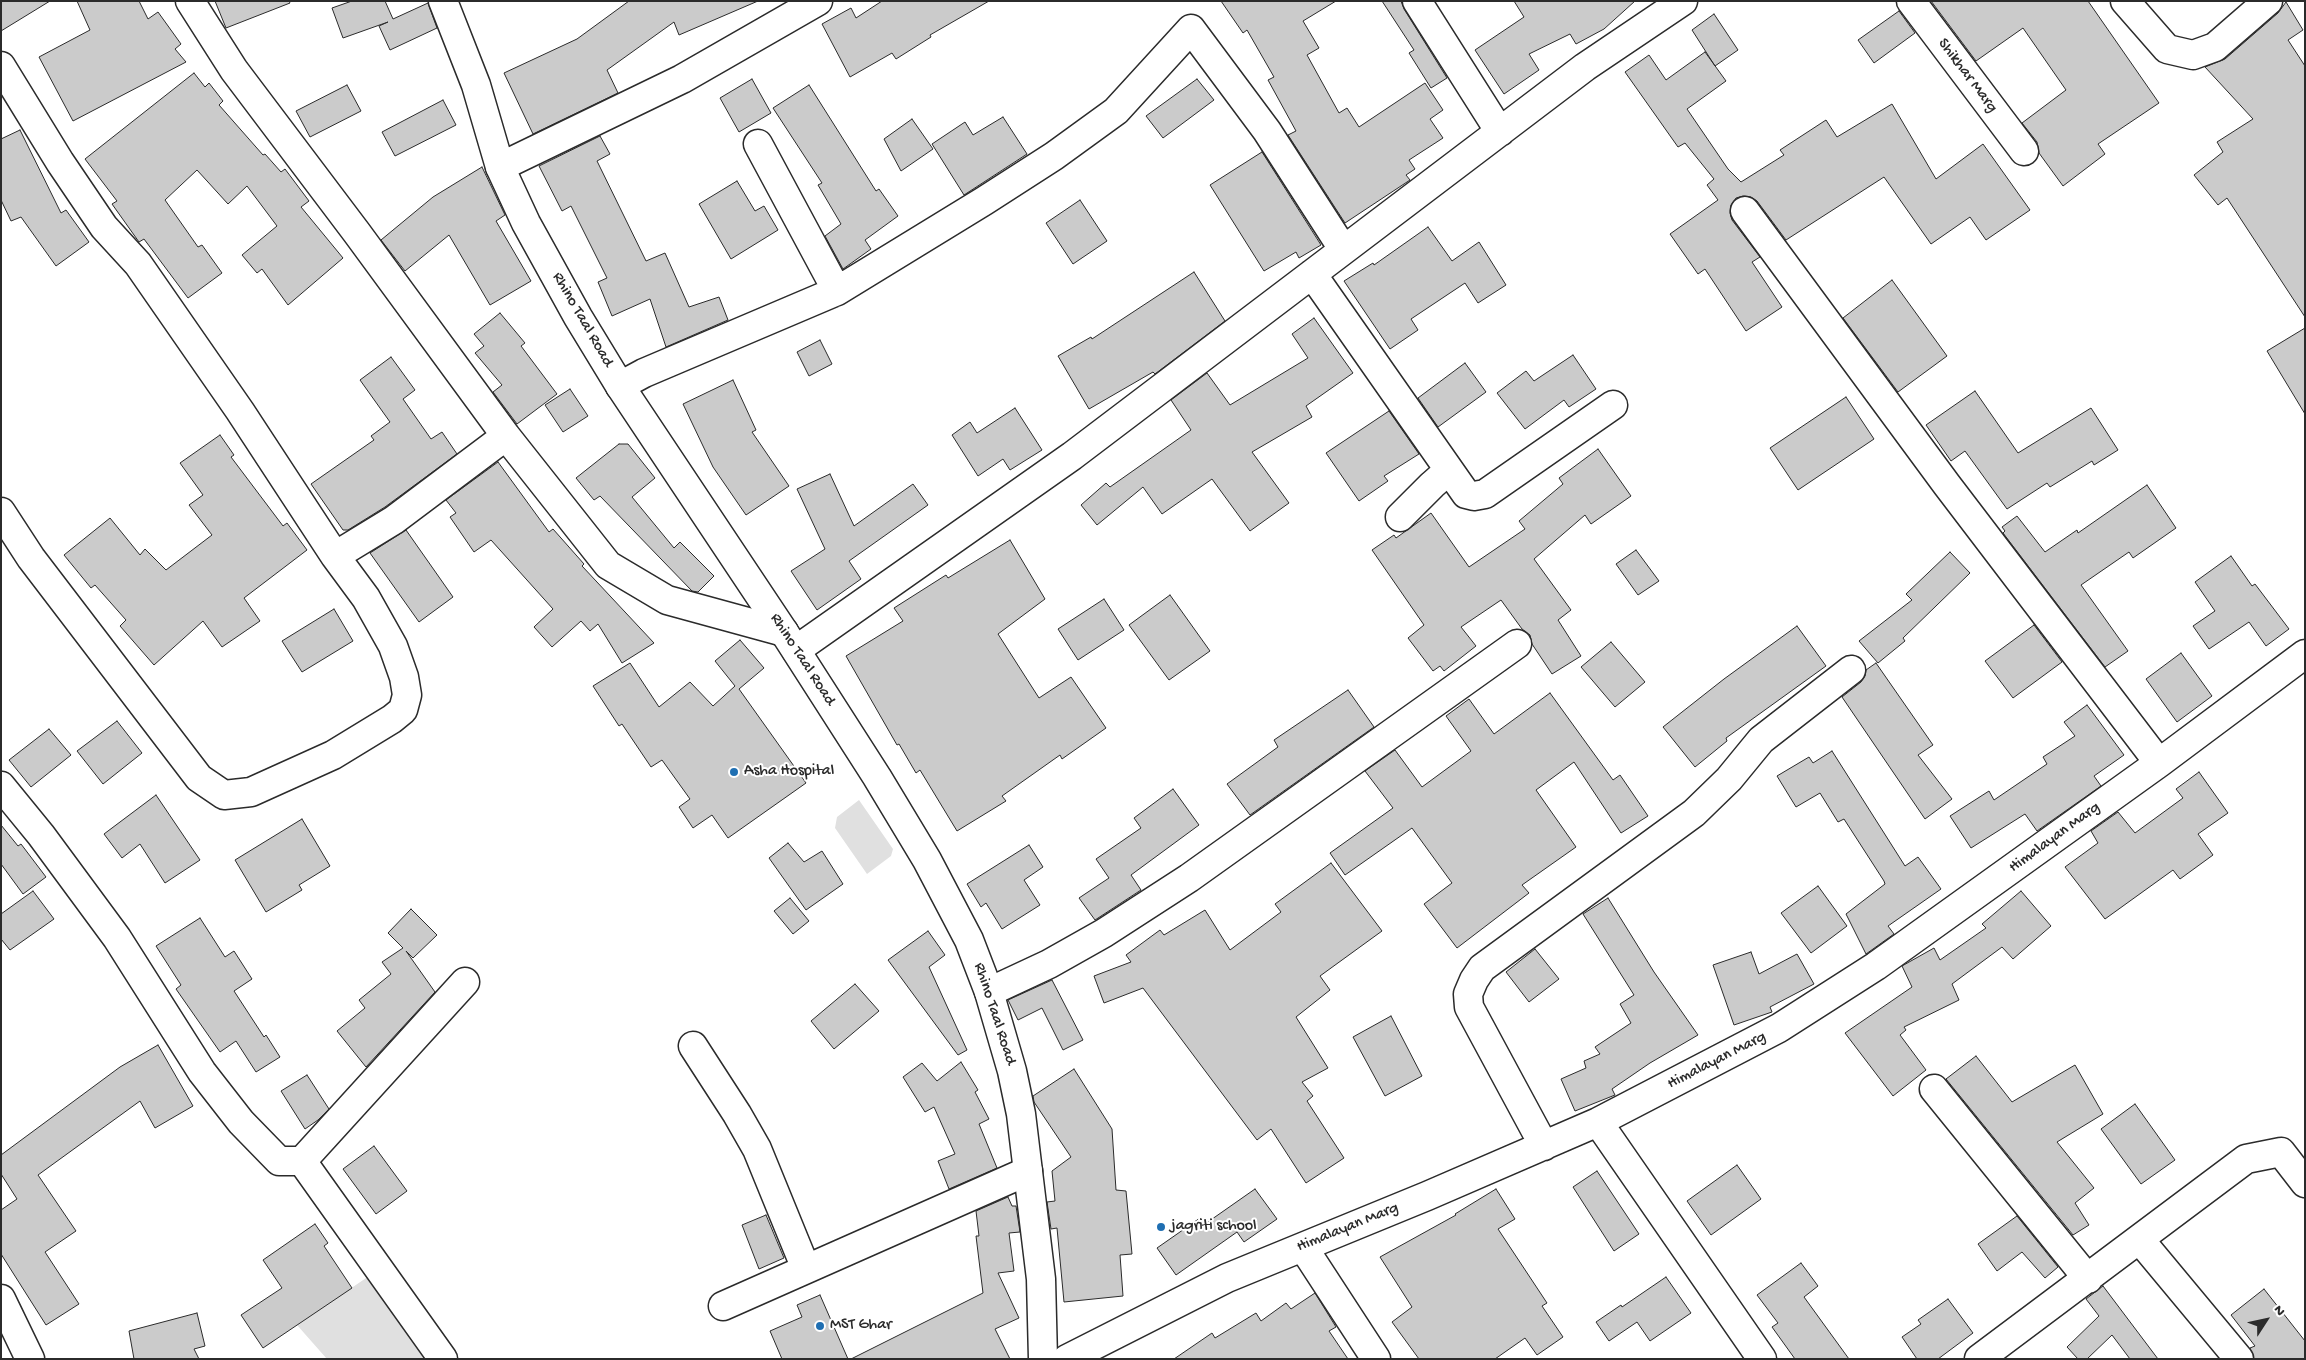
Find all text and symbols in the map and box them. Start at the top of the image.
street label: Shikhar Marg [1933,35,2001,117]
street label: Rhino Taal Road [547,269,617,371]
street label: Rhino Taal Road [765,610,839,710]
place label: Asha Hospital [744,762,834,782]
marker: Asha Hospital [728,766,740,778]
street label: Himalayan Marg [2006,798,2104,878]
street label: Rhino Taal Road [968,960,1020,1068]
street label: Himalayan Marg [1664,1028,1770,1094]
street label: Himalayan Marg [1294,1199,1402,1257]
place label: jagriti school [1171,1217,1257,1237]
marker: jagriti school [1155,1221,1167,1233]
north arrow [2241,1295,2291,1345]
text: N [2269,1302,2288,1320]
place label: MST Ghar [830,1316,892,1336]
marker: MST Ghar [814,1320,826,1332]

